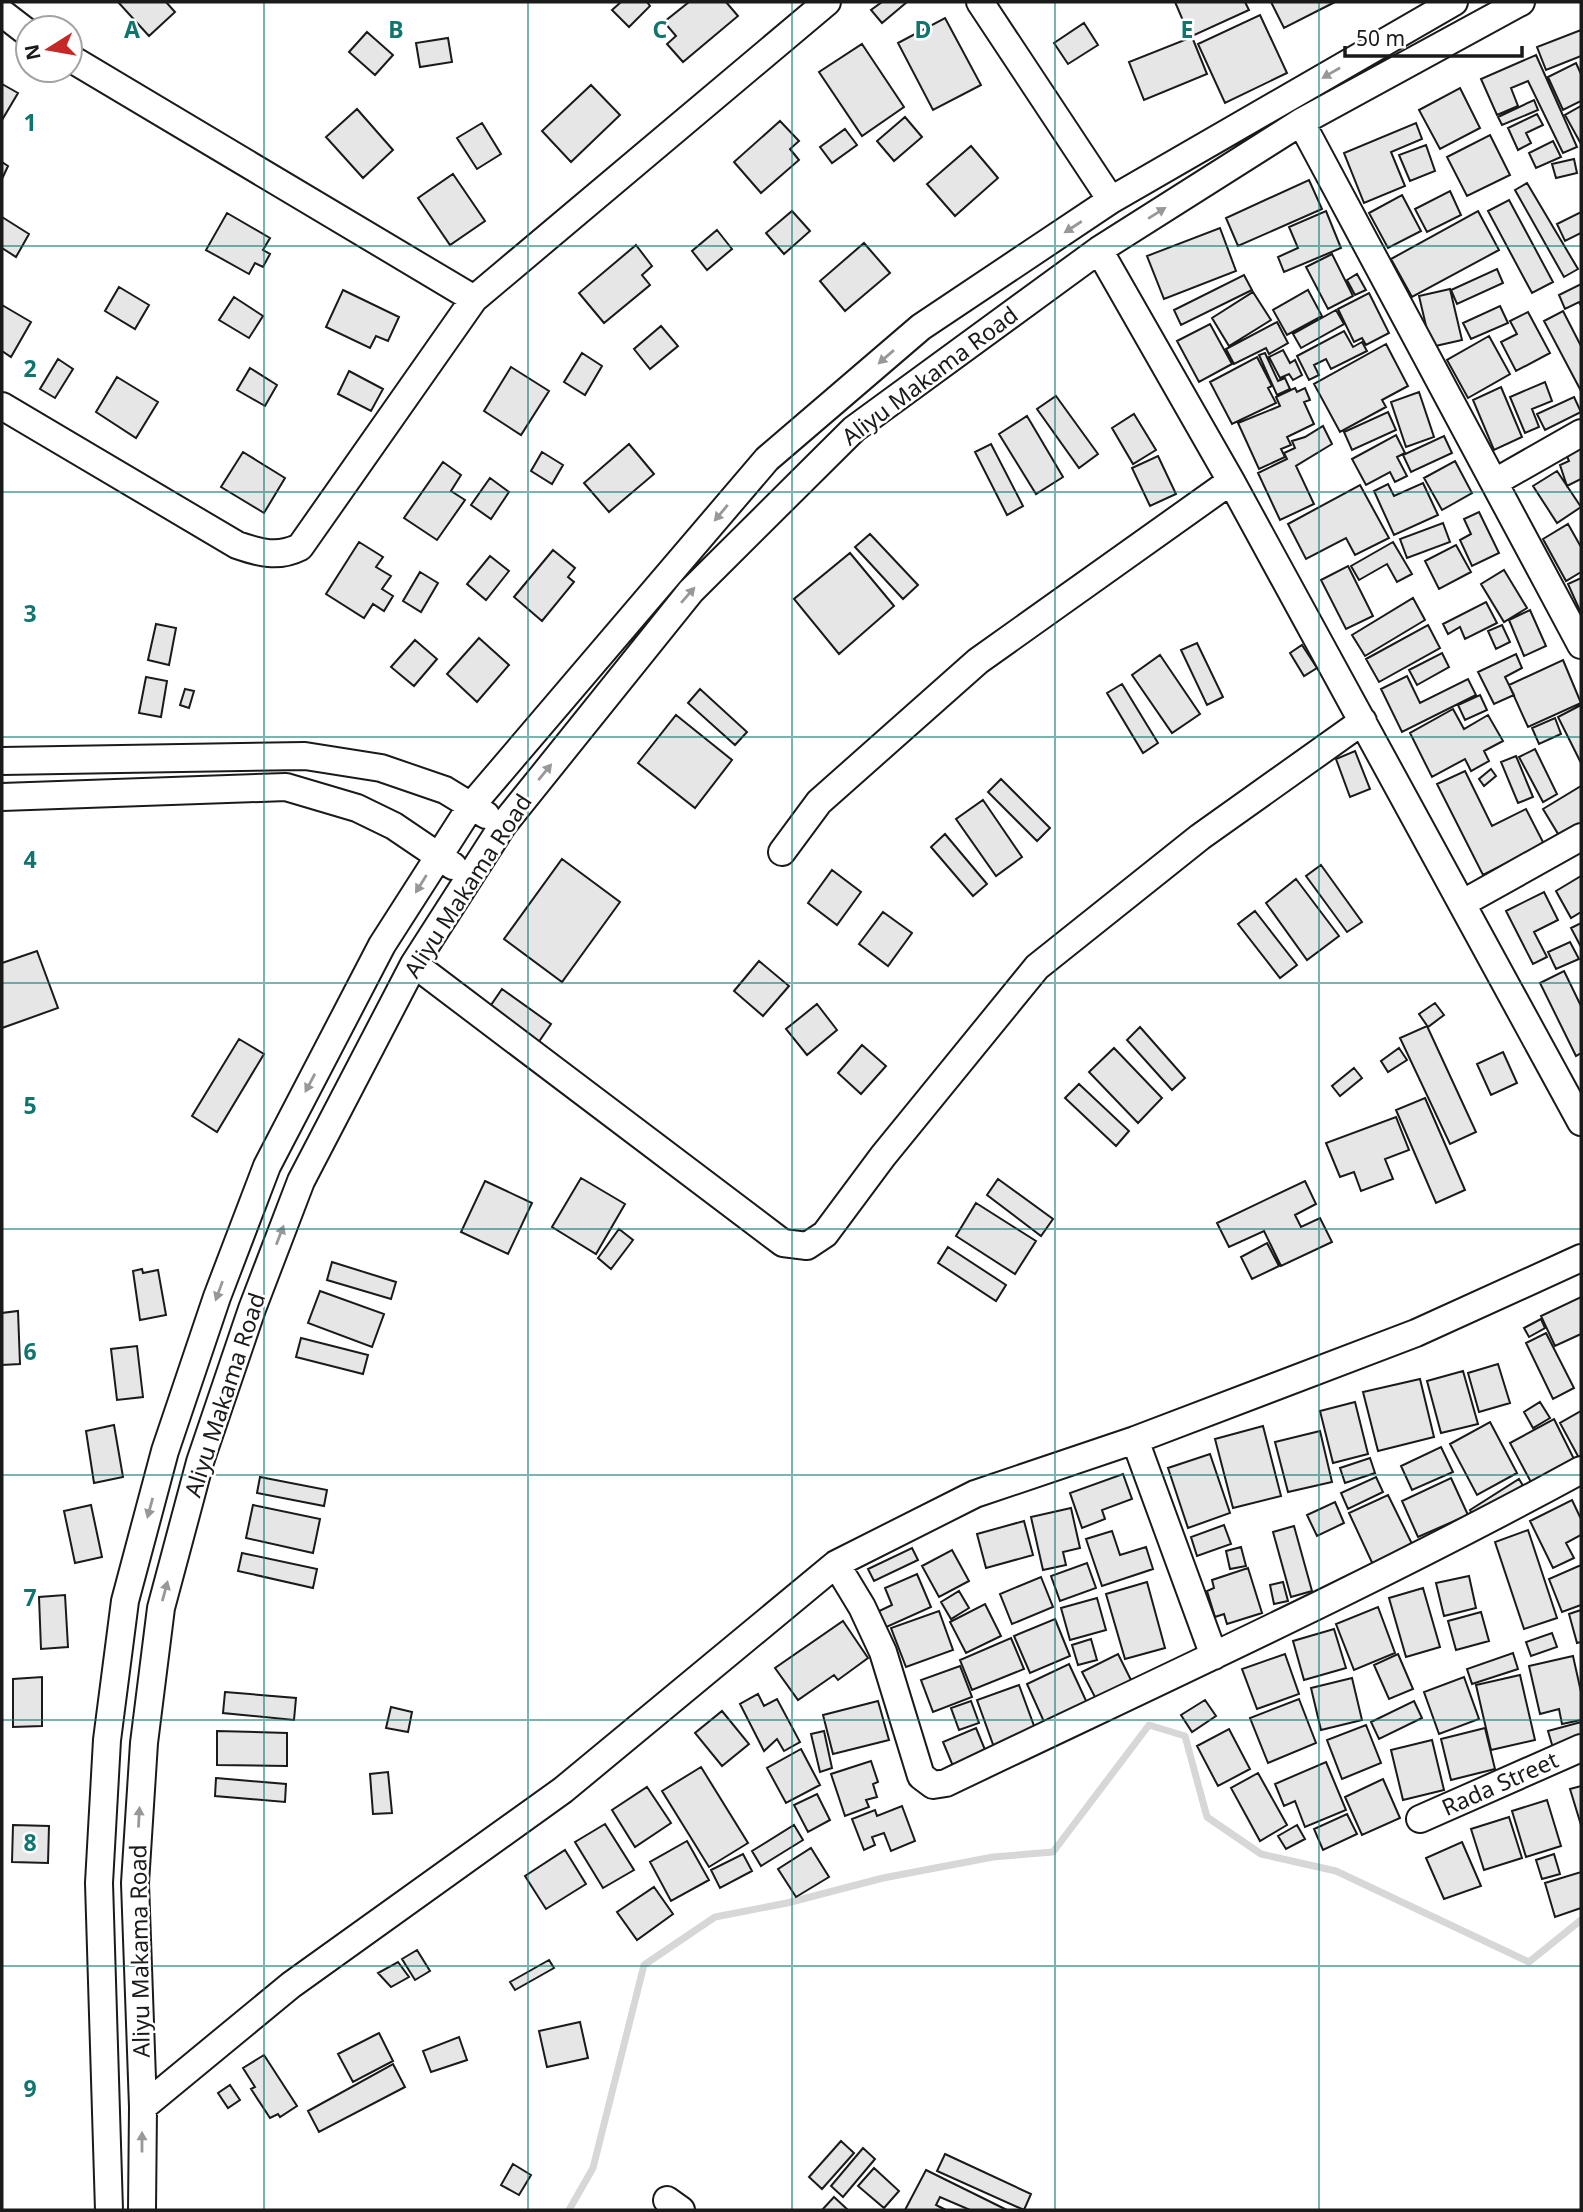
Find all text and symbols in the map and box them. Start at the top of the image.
text: A [124,13,140,45]
text: B [388,13,404,45]
text: C [653,13,668,45]
text: D [915,13,931,45]
text: E [1181,13,1193,45]
north arrow [14,14,84,84]
scale bar [1345,14,1522,58]
text: 50 m [1356,24,1405,52]
text: N [18,42,47,62]
one-way arrow [1321,66,1340,79]
text: 1 [23,106,37,138]
one-way arrow [1147,207,1167,220]
one-way arrow [1064,220,1082,234]
street label: Aliyu Makama Road [835,298,1024,452]
one-way arrow [878,349,895,364]
text: 2 [23,352,37,384]
one-way arrow [713,504,729,522]
one-way arrow [680,586,696,604]
text: 3 [23,597,37,629]
one-way arrow [538,764,553,782]
street label: Aliyu Makama Road [396,787,539,984]
text: 4 [23,843,37,875]
one-way arrow [414,875,427,894]
one-way arrow [305,1073,316,1093]
text: 5 [23,1089,37,1121]
one-way arrow [275,1224,286,1245]
one-way arrow [213,1281,224,1302]
street label: Aliyu Makama Road [176,1288,272,1501]
text: 6 [23,1335,37,1367]
one-way arrow [144,1497,155,1519]
one-way arrow [161,1580,171,1601]
text: 7 [23,1581,37,1613]
street label: Rada Street [1436,1743,1563,1823]
one-way arrow [134,1806,145,1828]
text: 8 [23,1826,37,1858]
street label: Aliyu Makama Road [121,1844,157,2058]
text: 9 [23,2072,37,2104]
one-way arrow [137,2131,148,2153]

